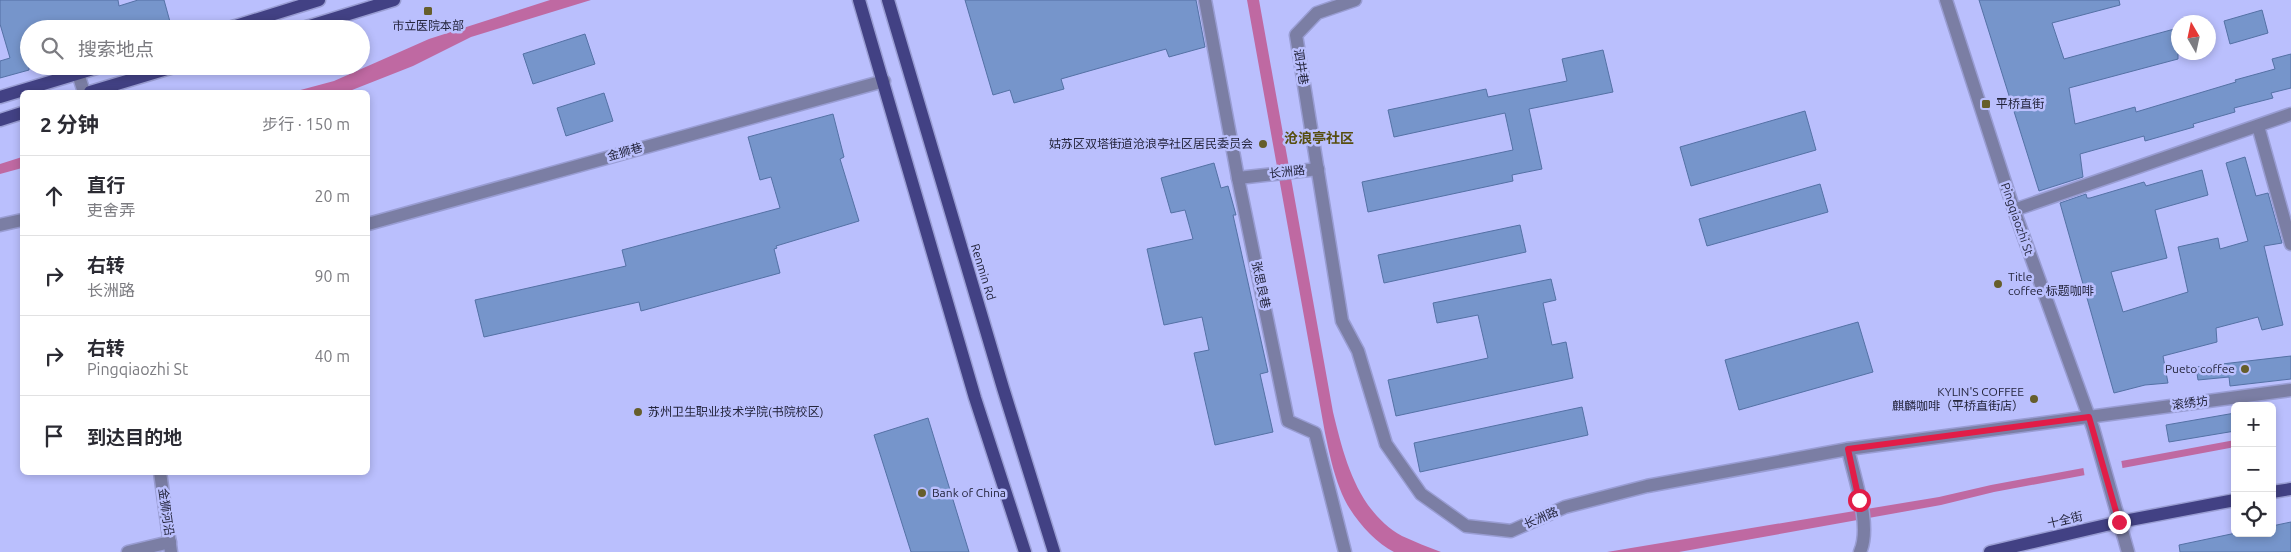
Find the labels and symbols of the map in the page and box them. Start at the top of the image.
marker: 市立医院本部 [422,5,434,17]
north arrow [2171,15,2216,60]
place label: 市立医院本部 [392,19,464,32]
street label: 泗井巷 [1292,48,1311,86]
place label: 平桥直街 [1996,97,2044,110]
marker: 平桥直街 [1980,98,1992,110]
district label: 沧浪亭社区 [1284,130,1354,146]
place label: 姑苏区双塔街道沧浪亭社区居民委员会 [1049,137,1253,150]
marker: 姑苏区双塔街道沧浪亭社区居民委员会 [1257,138,1269,150]
street label: 金狮巷 [606,140,644,163]
street label: 长洲路 [1268,163,1306,180]
street label: Pingqiaozhi St [1999,181,2036,257]
street label: Renmin Rd [969,242,998,302]
street label: 张思良巷 [1250,260,1273,310]
place label: Title coffee 标题咖啡 [2008,270,2094,297]
marker: Title coffee 标题咖啡 [1992,278,2004,290]
place label: Pueto coffee [2165,362,2235,375]
marker: Pueto coffee [2239,363,2251,375]
place label: KYLIN'S COFFEE 麒麟咖啡（平桥直街店） [1892,385,2024,412]
marker: KYLIN'S COFFEE 麒麟咖啡（平桥直街店） [2028,393,2040,405]
street label: 滚绣坊 [2171,394,2209,411]
place label: 苏州卫生职业技术学院(书院校区) [648,405,824,419]
marker: 苏州卫生职业技术学院(书院校区) [632,406,644,418]
place label: Bank of China [932,486,1006,499]
street label: 金狮河沿 [157,487,176,537]
marker: Bank of China [916,487,928,499]
route start [1848,489,1871,512]
street label: 长洲路 [1522,505,1560,531]
street label: 十全街 [2046,509,2084,530]
route end [2108,511,2131,534]

